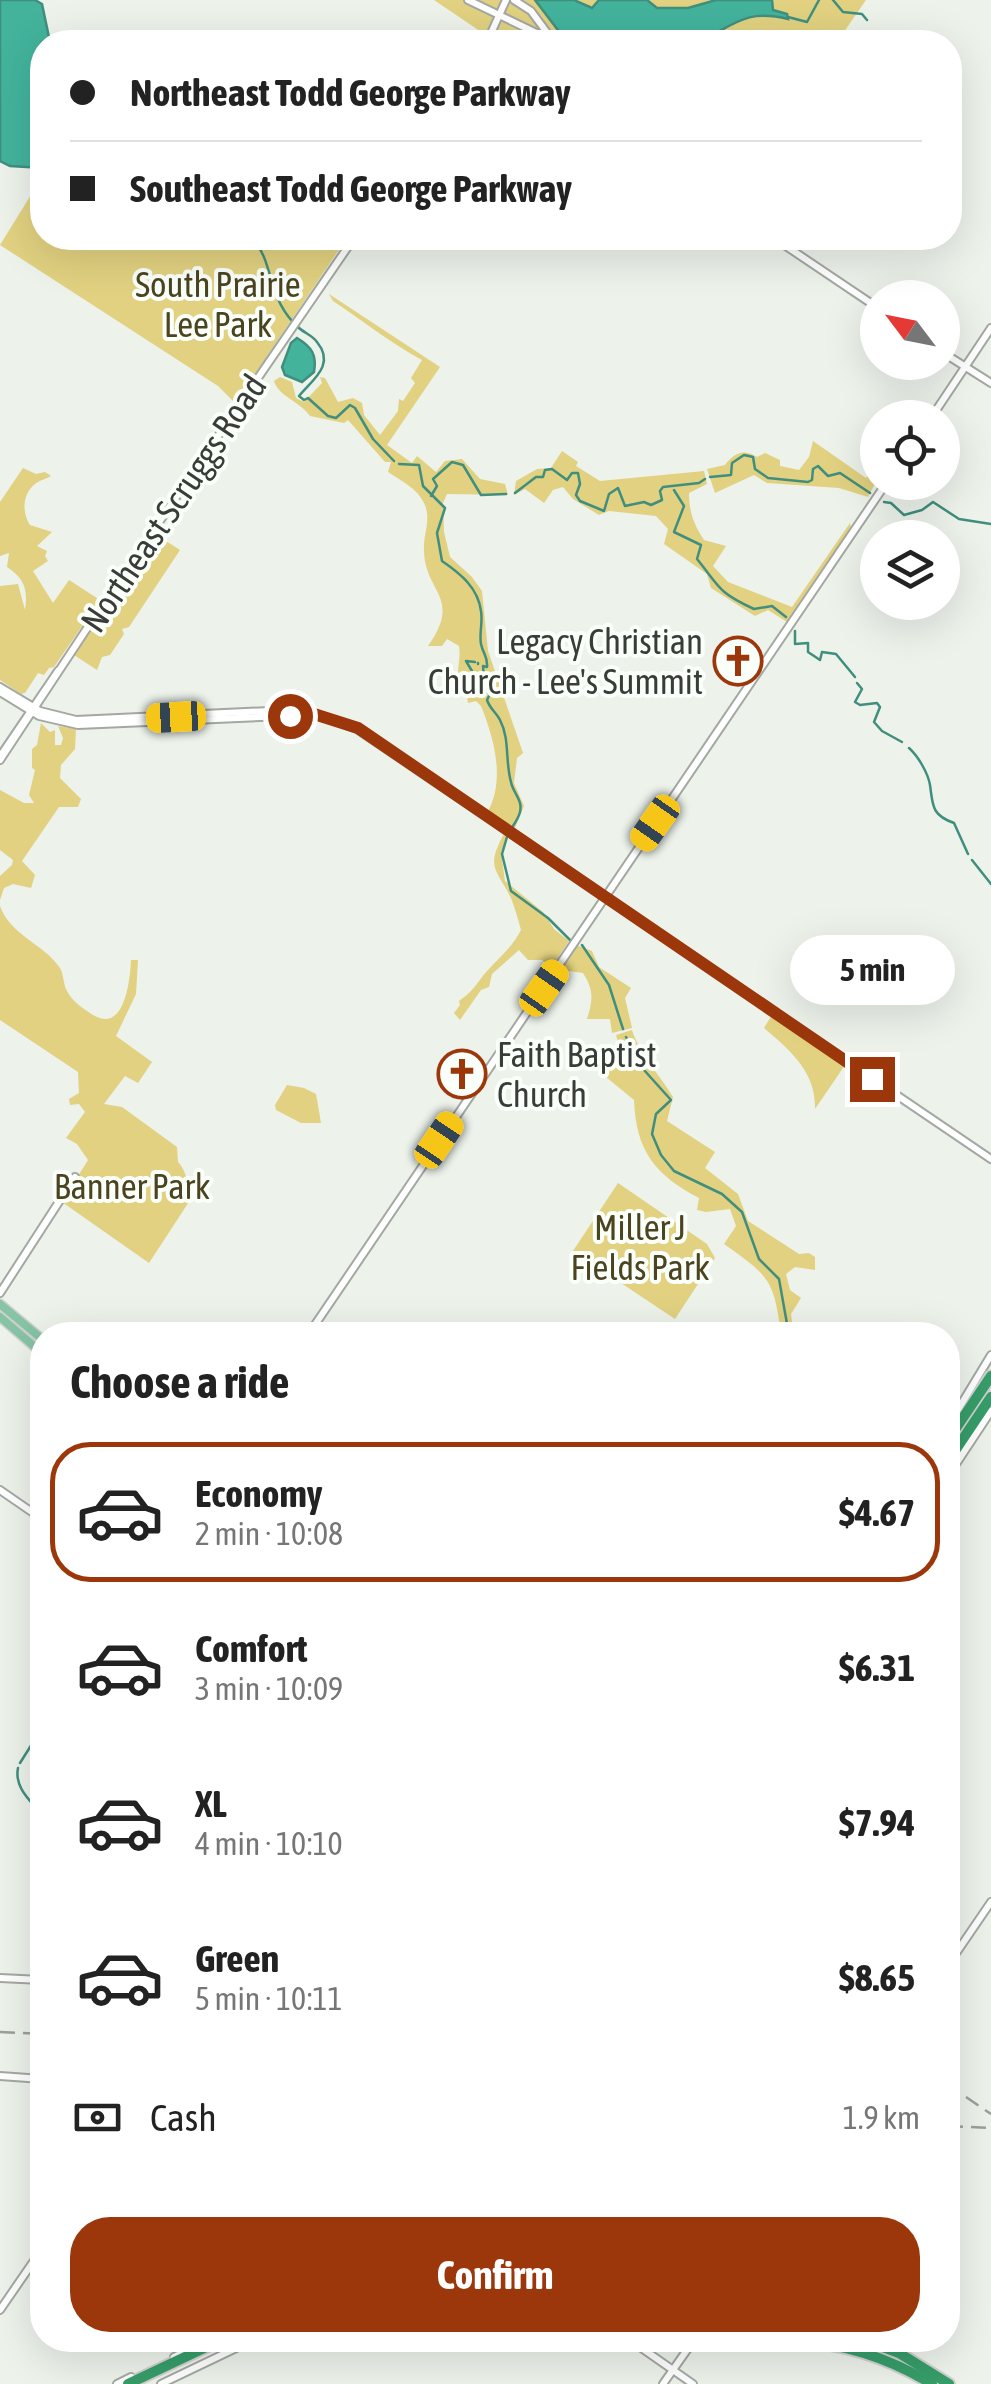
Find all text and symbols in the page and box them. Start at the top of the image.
text: Northeast Todd George Parkway [130,71,571,114]
text: Southeast Todd George Parkway [130,167,572,210]
park label: South Prairie Lee Park [135,264,301,344]
north arrow [860,280,960,380]
map controls [860,280,960,620]
street label: Northeast Scruggs Road [72,367,274,639]
button: locate [860,400,960,500]
button: layers [860,520,960,620]
place label: Legacy Christian Church - Lee's Summit [428,621,703,701]
church icon: Legacy Christian Church - Lee's Summit [712,635,764,687]
route start [268,694,313,739]
car [145,700,207,734]
car [626,790,684,856]
callout: 5 min [790,934,954,1004]
text: 5 min [840,951,905,988]
car [515,955,573,1021]
place label: Faith Baptist Church [497,1034,657,1114]
church icon: Faith Baptist Church [436,1048,488,1100]
route end [850,1057,895,1102]
car [410,1107,468,1173]
park label: Banner Park [54,1166,210,1206]
park label: Miller J Fields Park [570,1207,710,1287]
text: Choose a ride [70,1356,289,1408]
icon: car [75,1467,165,1557]
text: Economy [195,1472,322,1515]
text: $4.67 [839,1491,915,1534]
text: 2 min · 10:08 [195,1515,343,1552]
icon: car [75,1622,165,1712]
text: Comfort [195,1627,307,1670]
text: $6.31 [839,1646,915,1689]
text: 3 min · 10:09 [195,1670,343,1707]
icon: car [75,1777,165,1867]
text: XL [195,1782,227,1825]
text: $7.94 [839,1801,915,1844]
text: 4 min · 10:10 [195,1825,342,1862]
icon: car [75,1932,165,2022]
text: Green [195,1937,279,1980]
text: $8.65 [839,1956,915,1999]
text: 5 min · 10:11 [195,1980,342,2017]
icon: cash [70,2090,125,2145]
text: Cash [150,2096,217,2139]
text: 1.9 km [843,2099,920,2136]
button: Confirm [70,2217,920,2332]

